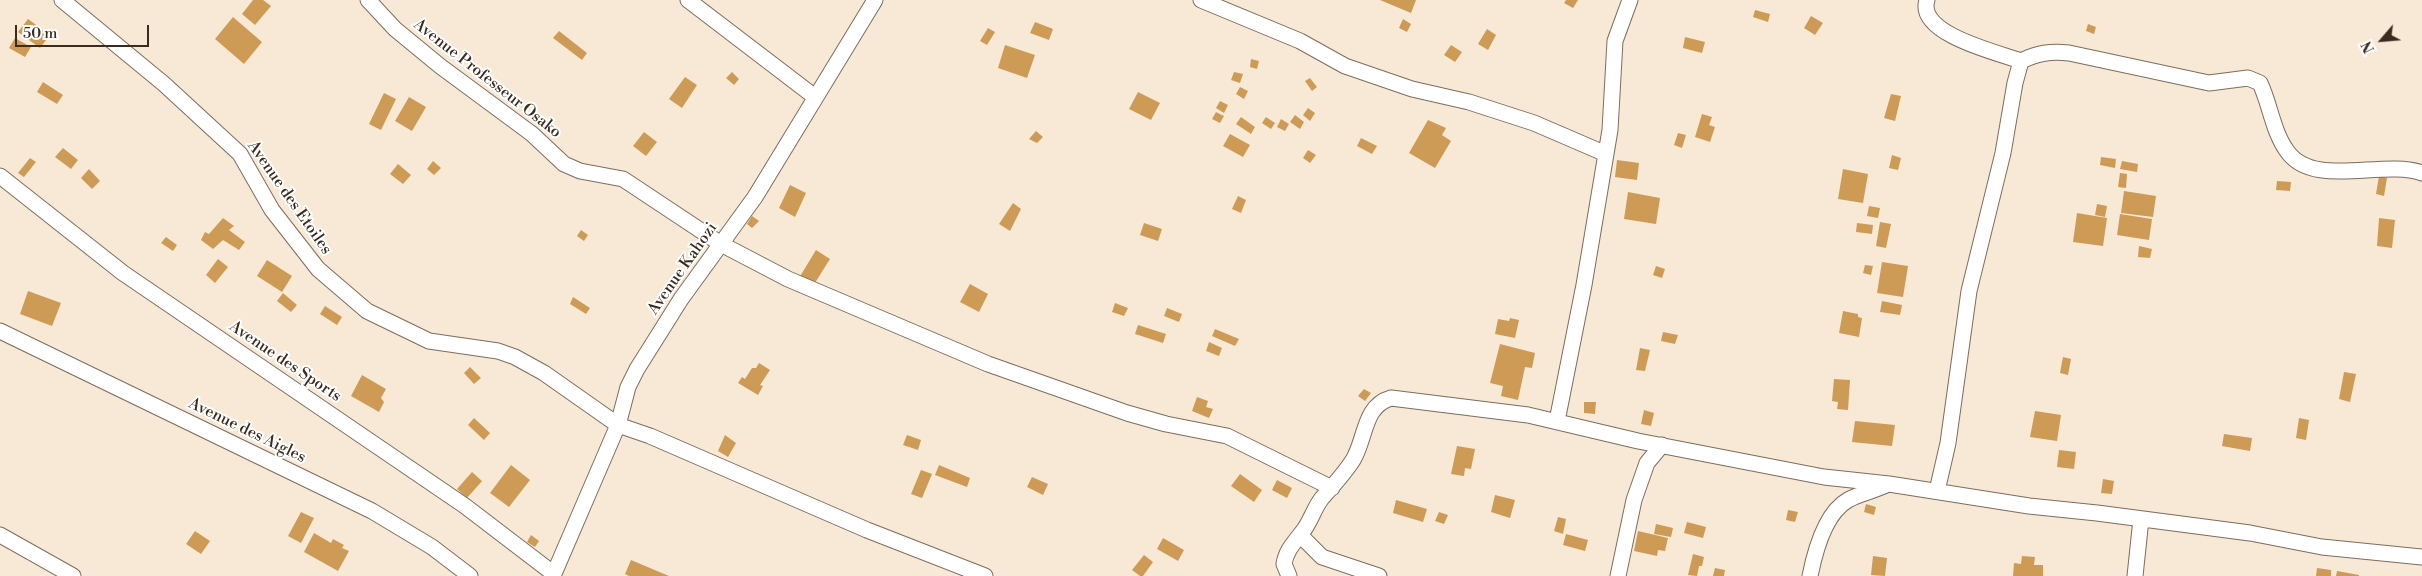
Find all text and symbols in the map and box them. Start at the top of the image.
scale bar [18,15,151,47]
street label: Avenue Professeur Osako [409,15,565,143]
north arrow [2357,15,2407,65]
text: 50 m [23,24,57,43]
text: N [2358,38,2379,56]
street label: Avenue des Etoiles [243,138,335,258]
street label: Avenue Kahozi [644,219,722,319]
street label: Avenue des Sports [225,317,345,407]
street label: Avenue des Aigles [185,394,309,468]

